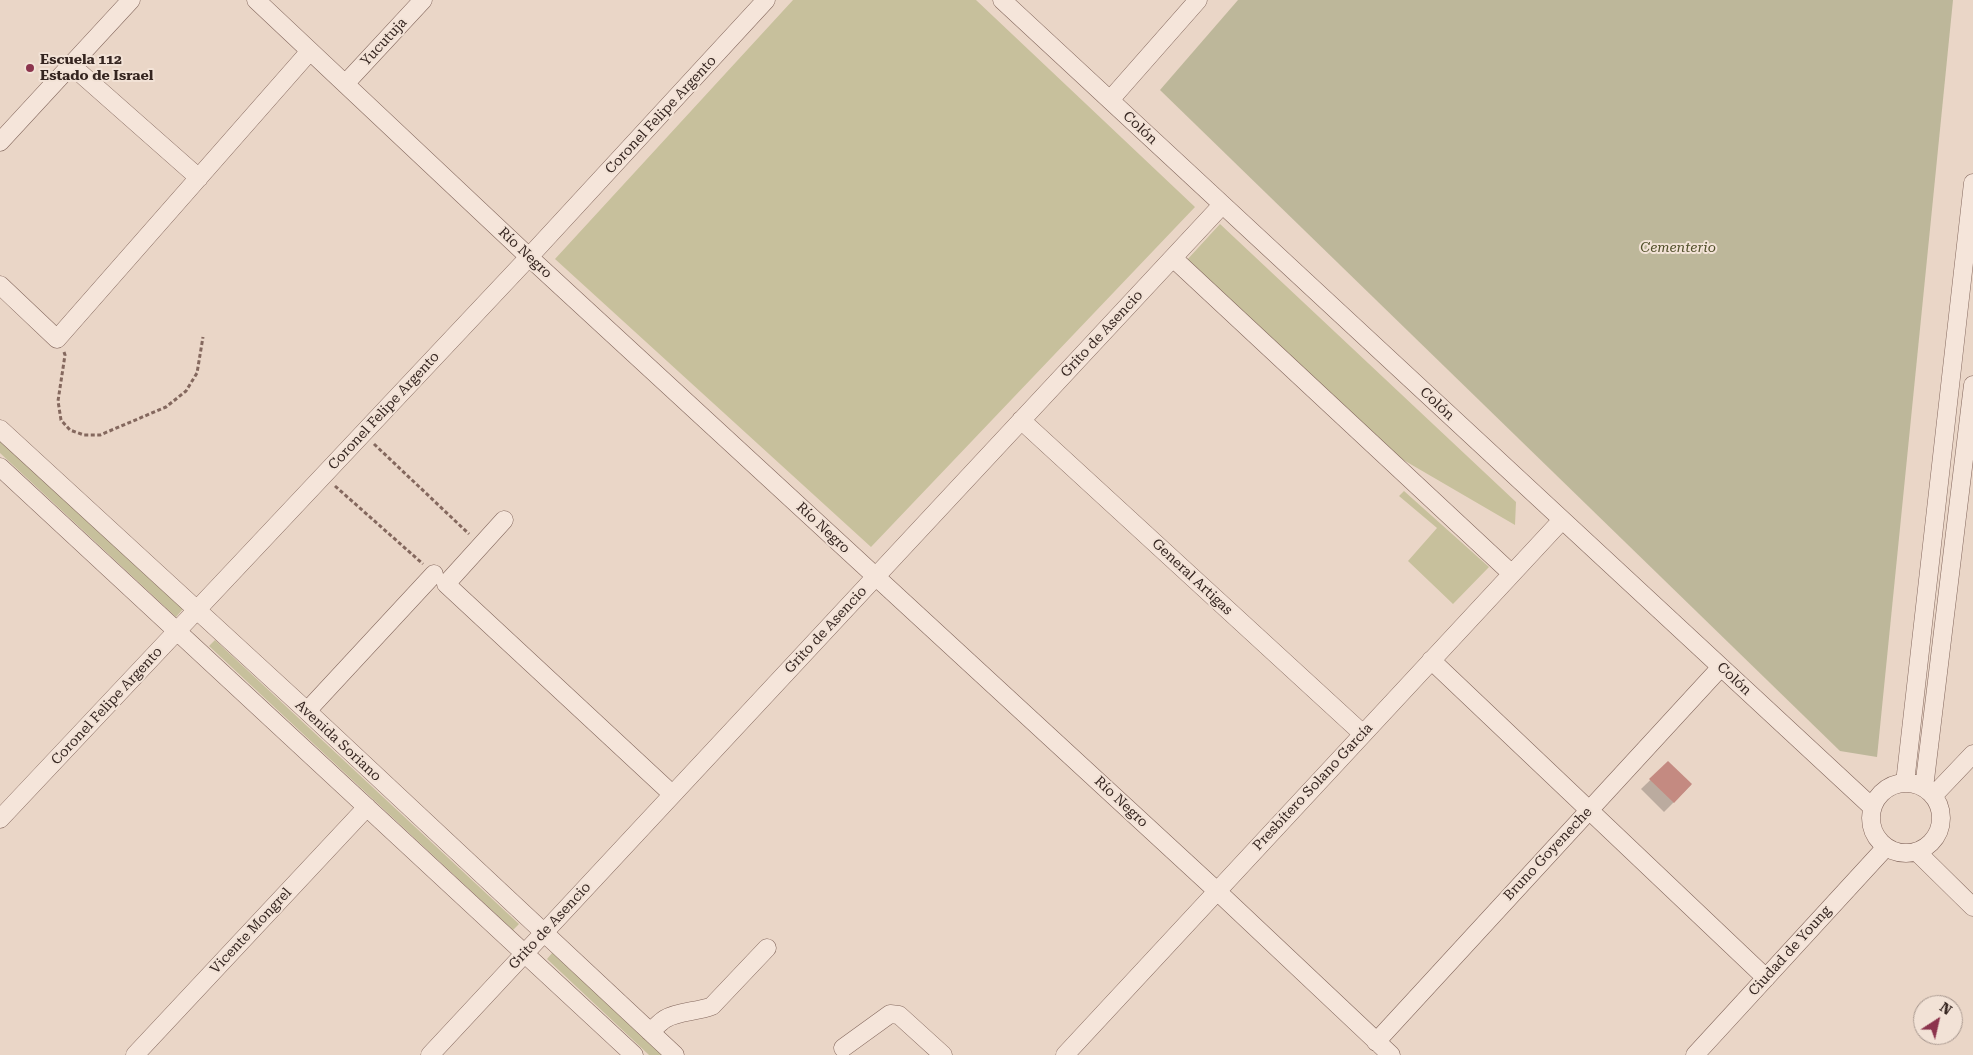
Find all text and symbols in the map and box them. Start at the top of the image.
street label: Yucutuja [357,14,411,70]
place label: Escuela 112 Estado de Israel [40,52,153,84]
street label: Coronel Felipe Argento [602,53,720,177]
marker: Escuela 112 Estado de Israel [24,62,36,74]
street label: Colón [1119,108,1161,148]
street label: Río Negro [495,224,555,282]
park label: Cementerio [1640,240,1716,256]
street label: Grito de Asencio [1057,287,1147,381]
street label: Coronel Felipe Argento [325,349,443,473]
street label: Colón [1416,384,1458,424]
street label: Río Negro [793,499,853,557]
street label: General Artigas [1148,535,1236,619]
street label: Grito de Asencio [781,583,871,677]
street label: Coronel Felipe Argento [48,644,166,768]
street label: Colón [1713,659,1755,699]
street label: Avenida Soriano [292,697,384,785]
street label: Presbítero Solano García [1250,720,1376,854]
street label: Río Negro [1091,773,1151,831]
street label: Bruno Goyeneche [1500,804,1596,904]
street label: Grito de Asencio [505,879,595,973]
street label: Vicente Mongrel [207,885,295,977]
street label: Ciudad de Young [1745,903,1835,999]
north arrow [1913,995,1963,1045]
text: N [1937,999,1955,1018]

